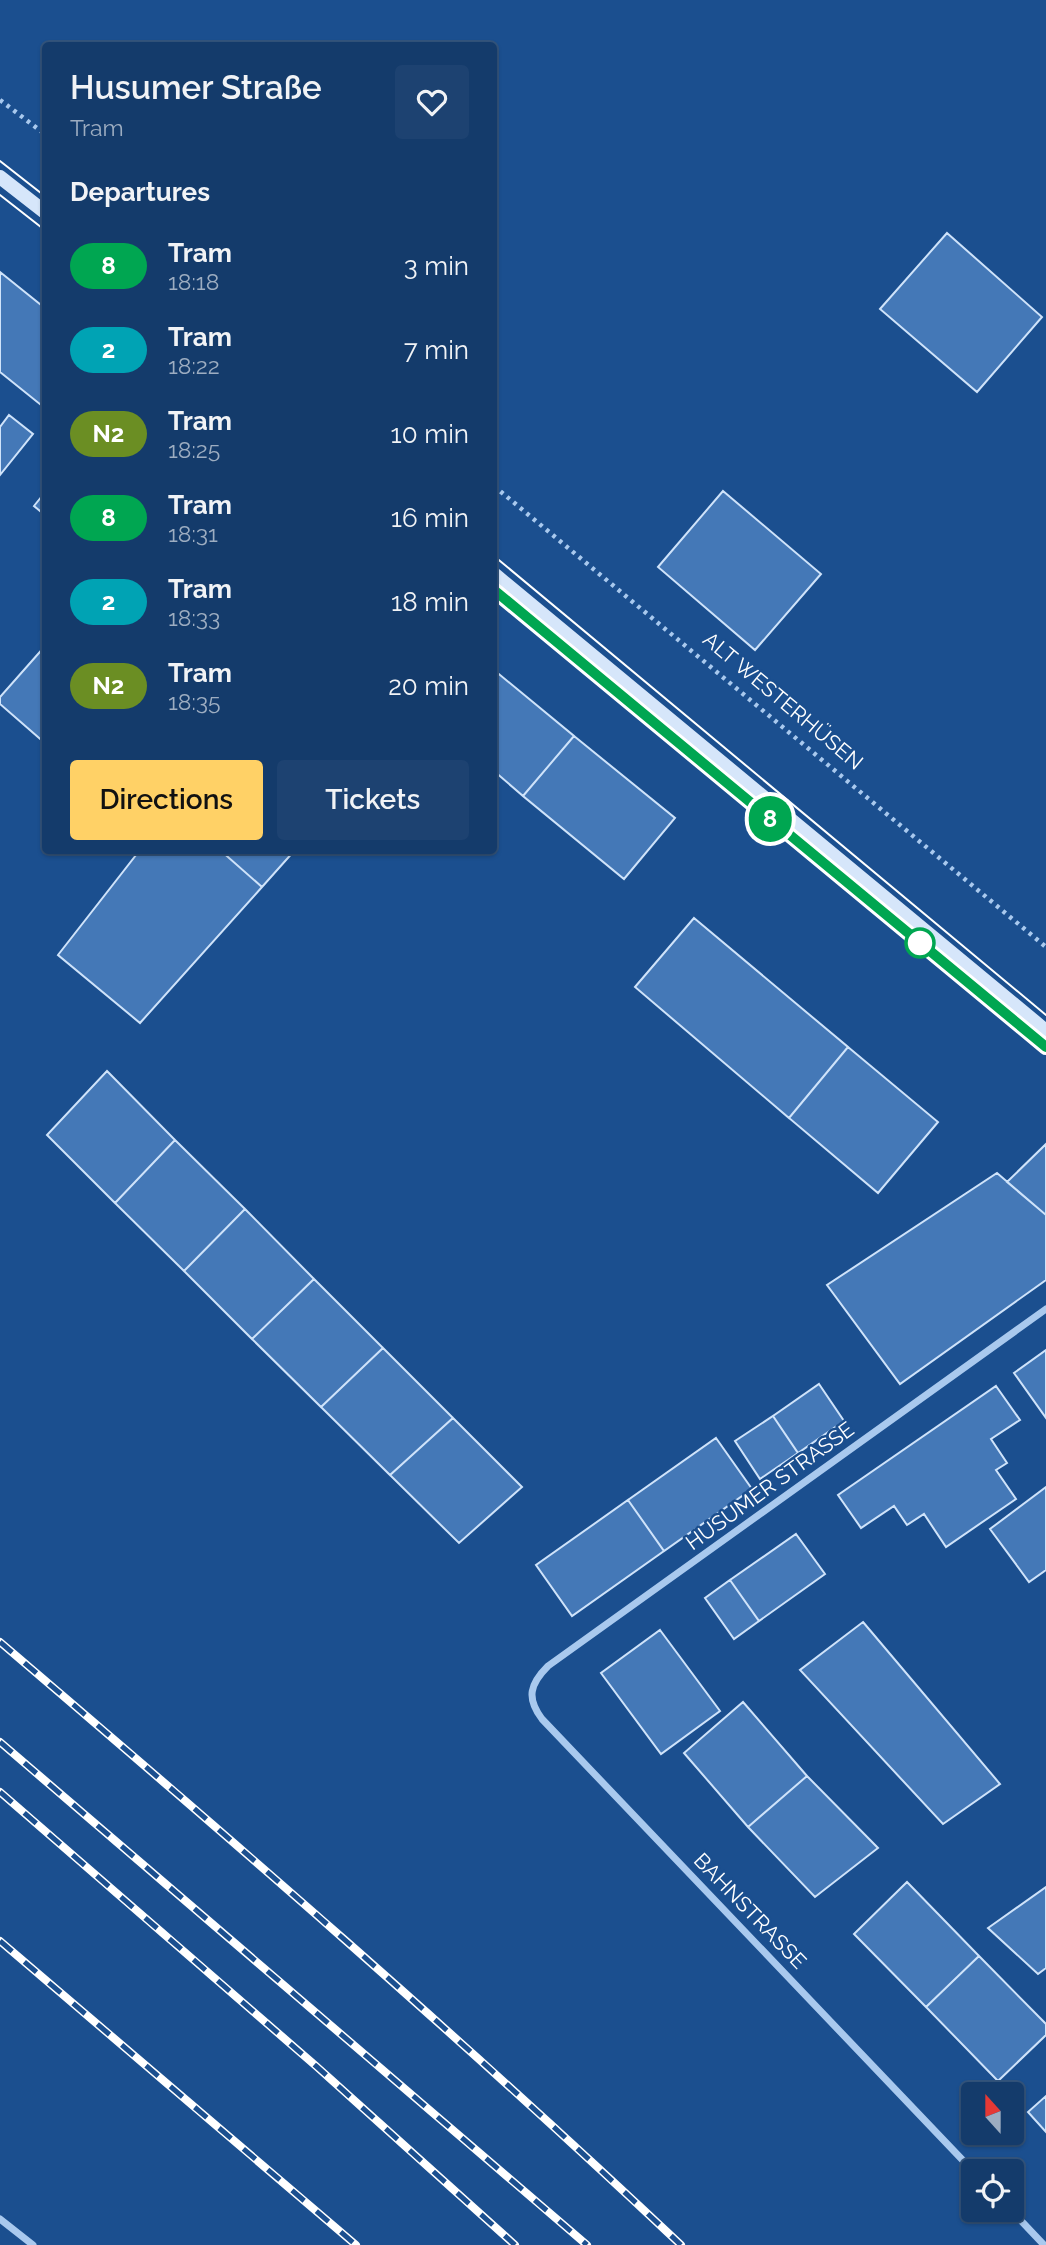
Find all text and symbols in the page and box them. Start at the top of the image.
button: heart [395,65,469,139]
text: Husumer Straße [70,68,322,107]
text: Tram [70,114,124,141]
text: Departures [70,177,210,207]
text: Tram [168,238,232,268]
text: 8 [101,251,116,280]
text: 3 min [404,251,469,281]
text: 18:18 [168,268,219,295]
text: Tram [168,322,232,352]
text: 2 [102,335,115,364]
text: 7 min [404,335,469,365]
text: 18:22 [168,352,220,379]
text: Tram [168,406,232,436]
text: N2 [93,419,124,448]
text: 10 min [391,419,469,449]
text: 18:25 [168,436,220,463]
text: Tram [168,490,232,520]
text: 8 [101,503,116,532]
text: 16 min [391,503,469,533]
text: 18:31 [168,520,218,547]
text: Tram [168,574,232,604]
text: 2 [102,587,115,616]
text: 18 min [391,587,469,617]
text: 18:33 [168,604,220,631]
street label: ALT WESTERHÜSEN [698,627,868,775]
text: Tram [168,658,232,688]
text: N2 [93,671,124,700]
text: 20 min [388,671,469,701]
text: 18:35 [168,688,221,715]
button: Directions [70,760,263,840]
button: Tickets [277,760,469,840]
line badge: 8 [747,796,793,842]
text: 8 [763,804,777,833]
unlabelled marker [905,928,935,958]
street label: HUSUMER STRASSE [681,1416,859,1555]
street label: BAHNSTRASSE [689,1848,812,1974]
north arrow [961,2082,1024,2146]
map controls [961,2082,1024,2222]
button: locate [961,2159,1024,2222]

